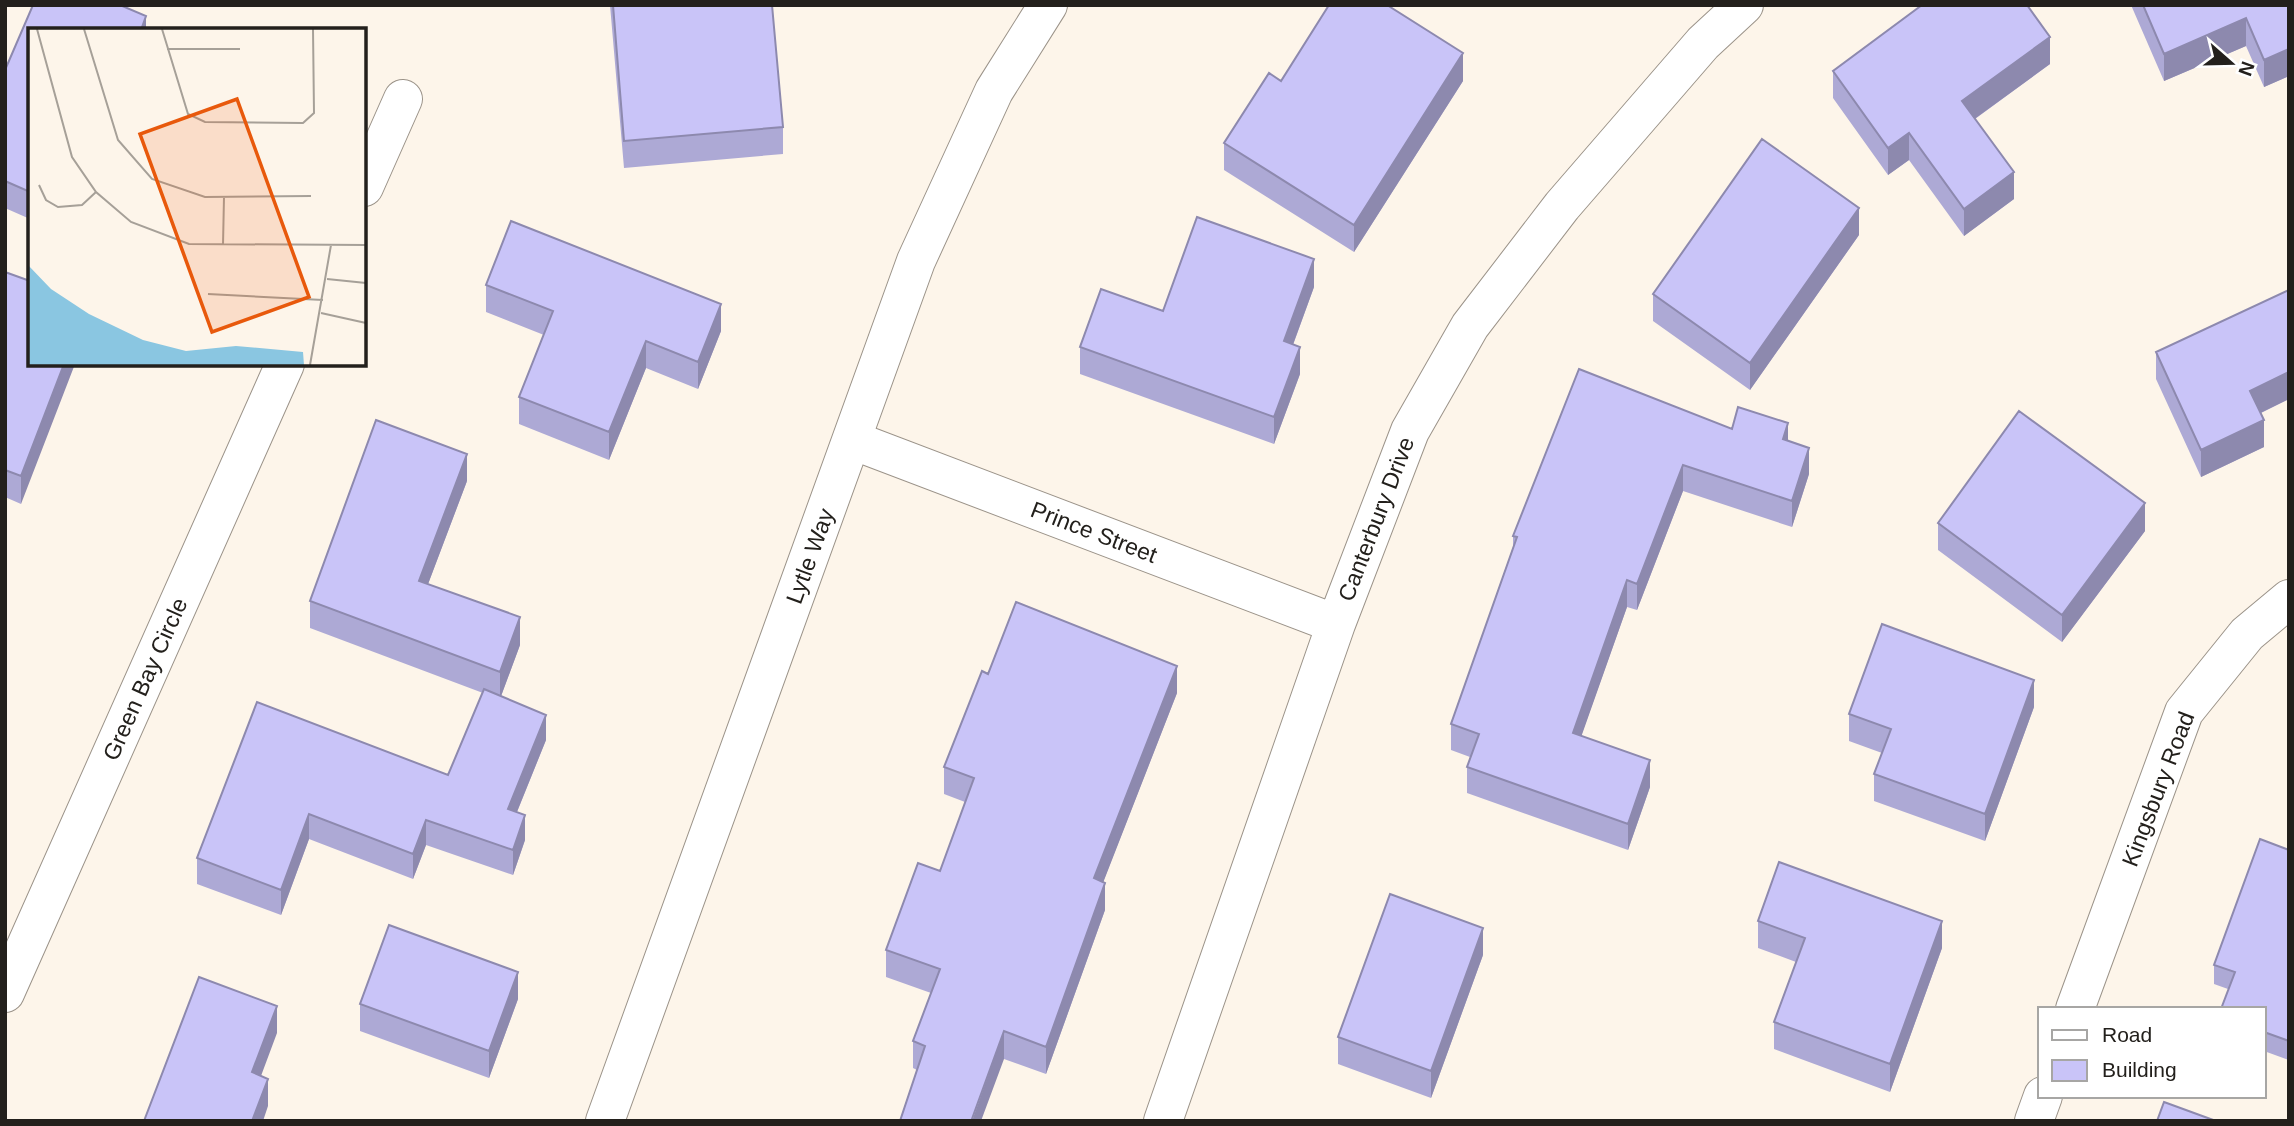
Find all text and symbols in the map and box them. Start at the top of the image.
inset map [28,28,366,366]
north arrow [2196,28,2266,98]
text: N [2234,59,2259,79]
street label: Canterbury Drive [1333,433,1419,605]
street label: Prince Street [1027,496,1161,568]
street label: Lytle Way [781,504,839,607]
street label: Green Bay Circle [98,594,192,764]
street label: Kingsbury Road [2117,708,2199,870]
legend [2038,1007,2266,1098]
text: Road [2102,1023,2152,1046]
text: Building [2102,1058,2177,1081]

